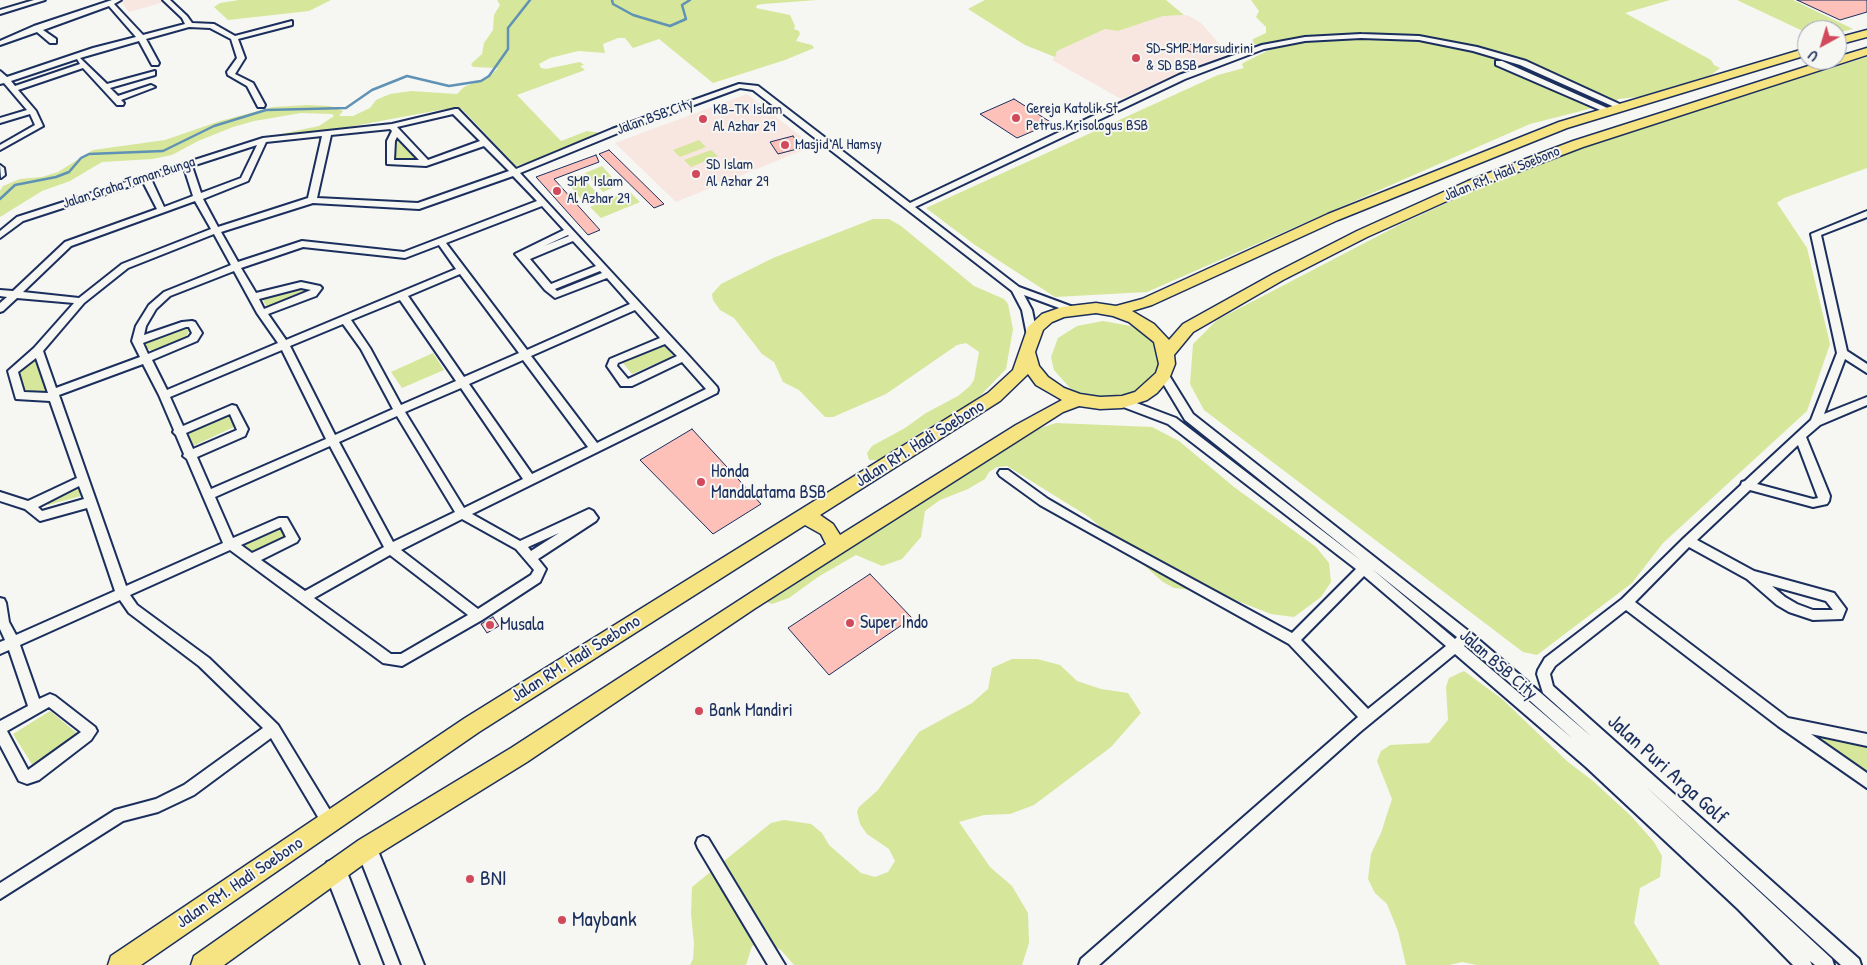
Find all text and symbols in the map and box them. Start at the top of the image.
north arrow [1797,20,1847,70]
place label: SD-SMP Marsudirini & SD BSB [1146,40,1253,75]
text: U [1804,46,1822,66]
marker: SD-SMP Marsudirini & SD BSB [1130,52,1142,64]
street label: Jalan BSB City [614,95,696,139]
place label: Gereja Katolik St Petrus Krisologus BSB [1026,100,1148,135]
place label: KB-TK Islam Al Azhar 29 [713,101,782,136]
marker: Gereja Katolik St Petrus Krisologus BSB [1010,112,1022,124]
marker: KB-TK Islam Al Azhar 29 [697,113,709,125]
place label: Masjid Al Hamsy [795,136,882,154]
marker: Masjid Al Hamsy [779,139,791,151]
street label: Jalan RM. Hadi Soebono [1441,143,1563,205]
street label: Jalan Graha Taman Bunga [61,153,197,213]
place label: SD Islam Al Azhar 29 [706,156,768,191]
marker: SD Islam Al Azhar 29 [690,168,702,180]
place label: SMP Islam Al Azhar 29 [567,173,629,208]
marker: SMP Islam Al Azhar 29 [551,185,563,197]
street label: Jalan RM. Hadi Soebono [851,396,989,492]
place label: Honda Mandalatama BSB [711,461,826,504]
marker: Honda Mandalatama BSB [695,476,707,488]
street label: Jalan RM. Hadi Soebono [507,611,645,707]
place label: Super Indo [860,612,928,634]
place label: Musala [500,614,544,636]
marker: Super Indo [844,617,856,629]
marker: Musala [484,619,496,631]
street label: Jalan BSB City [1455,625,1541,705]
place label: Bank Mandiri [709,700,793,722]
marker: Bank Mandiri [693,705,705,717]
street label: Jalan Puri Arga Golf [1602,710,1732,830]
street label: Jalan RM. Hadi Soebono [173,833,307,933]
place label: BNI [480,866,507,892]
marker: BNI [464,873,476,885]
place label: Maybank [572,907,637,933]
marker: Maybank [556,914,568,926]

